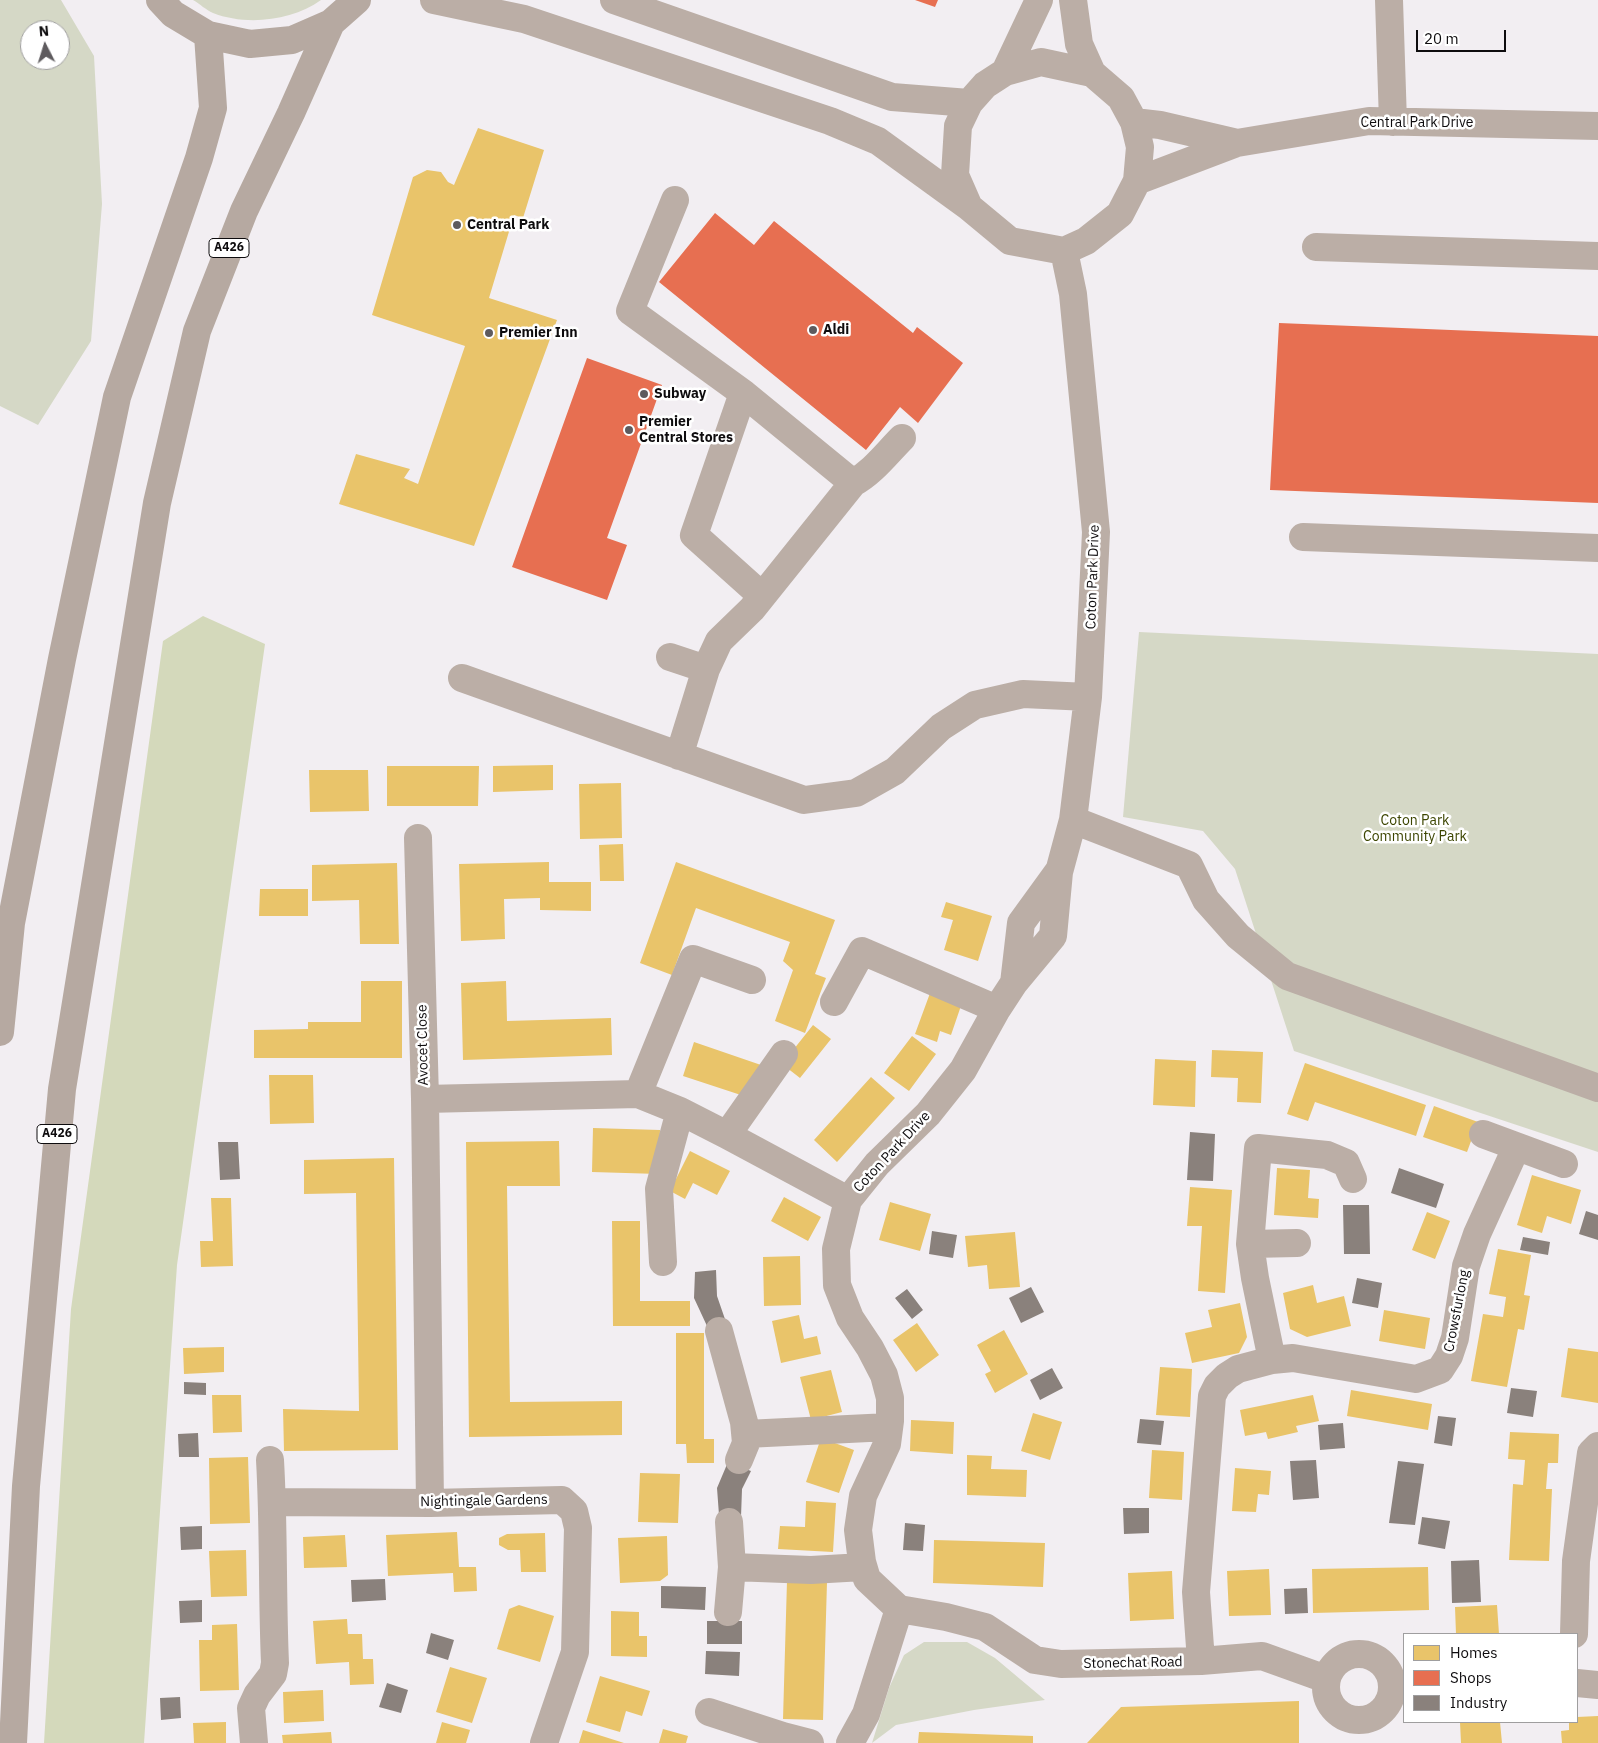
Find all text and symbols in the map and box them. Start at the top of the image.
north arrow [20,20,70,70]
scale bar [1418,20,1508,52]
text: N [38,22,50,40]
text: 20 m [1424,29,1459,48]
street label: Central Park Drive [1360,115,1474,131]
place label: Central Park [467,217,549,233]
marker: Central Park [451,219,463,231]
road number: A426 [209,238,249,258]
place label: Aldi [823,322,849,338]
marker: Aldi [807,324,819,336]
place label: Premier Inn [499,325,578,341]
marker: Premier Inn [483,327,495,339]
place label: Subway [654,386,706,402]
marker: Subway [638,388,650,400]
place label: Premier Central Stores [639,414,733,447]
marker: Premier Central Stores [623,424,635,436]
street label: Coton Park Drive [1083,524,1103,630]
park label: Coton Park Community Park [1363,813,1467,846]
street label: Avocet Close [414,1004,432,1086]
street label: Coton Park Drive [850,1108,934,1196]
road number: A426 [37,1124,77,1144]
street label: Crowsfurlong [1441,1268,1473,1354]
street label: Nightingale Gardens [420,1491,548,1511]
legend [1403,1633,1578,1723]
text: Homes [1450,1643,1498,1662]
street label: Stonechat Road [1083,1654,1183,1672]
text: Shops [1450,1668,1492,1687]
text: Industry [1450,1693,1507,1712]

